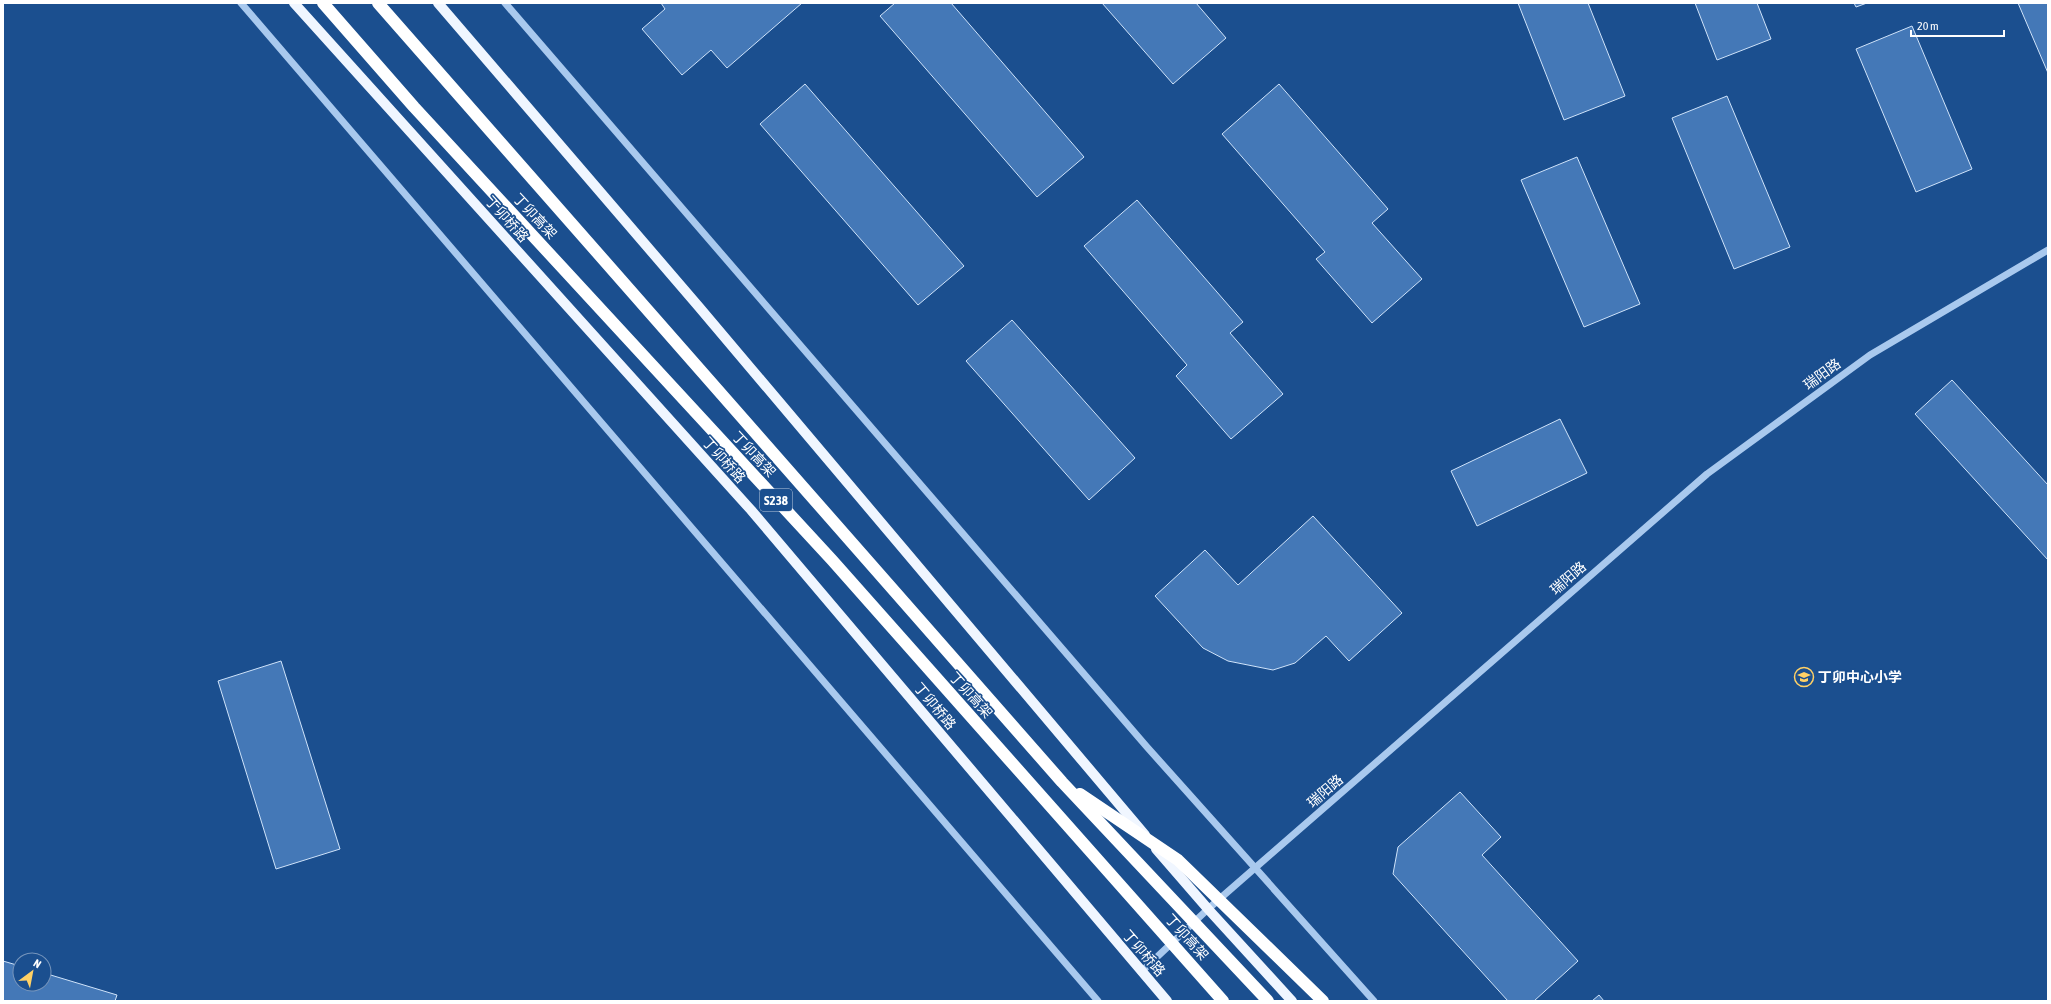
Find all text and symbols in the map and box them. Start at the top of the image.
scale bar [1911,12,2004,38]
text: 20 m [1917,19,1939,33]
street label: 丁卯高架 [510,190,560,242]
street label: 丁卯桥路 [482,193,532,245]
street label: 瑞阳路 [1800,355,1844,393]
street label: 丁卯高架 [729,428,779,480]
street label: 丁卯桥路 [699,434,749,486]
road number: S238 [760,489,792,511]
street label: 瑞阳路 [1547,558,1589,598]
school or university icon: 丁卯中心小学 [1793,666,1815,688]
street label: 丁卯高架 [946,669,996,721]
place label: 丁卯中心小学 [1818,669,1902,685]
street label: 丁卯桥路 [911,679,959,733]
street label: 瑞阳路 [1304,771,1346,811]
street label: 丁卯高架 [1162,911,1212,963]
street label: 丁卯桥路 [1120,927,1168,979]
north arrow [12,952,52,992]
text: N [31,957,43,970]

